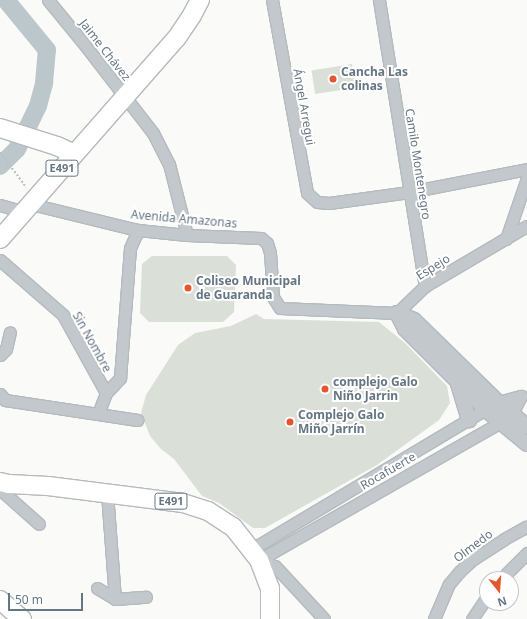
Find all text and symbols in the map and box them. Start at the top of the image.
street label: Jaime Chávez [76,16,134,84]
place label: Cancha Las colinas [341,65,408,93]
street label: Ángel Arregui [290,68,318,146]
marker: Cancha Las colinas [328,74,338,84]
street label: Camilo Montenegro [402,107,434,221]
road number: E491 [45,159,79,177]
street label: Avenida Amazonas [130,207,238,231]
street label: Espejo [414,251,452,283]
place label: Coliseo Municipal de Guaranda [196,274,301,302]
marker: Coliseo Municipal de Guaranda [183,283,193,293]
street label: Sin Nombre [70,309,114,375]
place label: complejo Galo Niño Jarrin [333,375,418,403]
marker: complejo Galo Niño Jarrin [320,384,330,394]
place label: Complejo Galo Miño Jarrín [298,408,384,436]
marker: Complejo Galo Miño Jarrín [285,417,295,427]
street label: Rocafuerte [358,449,418,493]
road number: E491 [154,492,188,510]
street label: Olmedo [451,527,495,565]
north arrow [479,571,519,611]
scale bar [10,585,85,611]
text: 50 m [15,591,43,608]
text: N [496,594,509,610]

